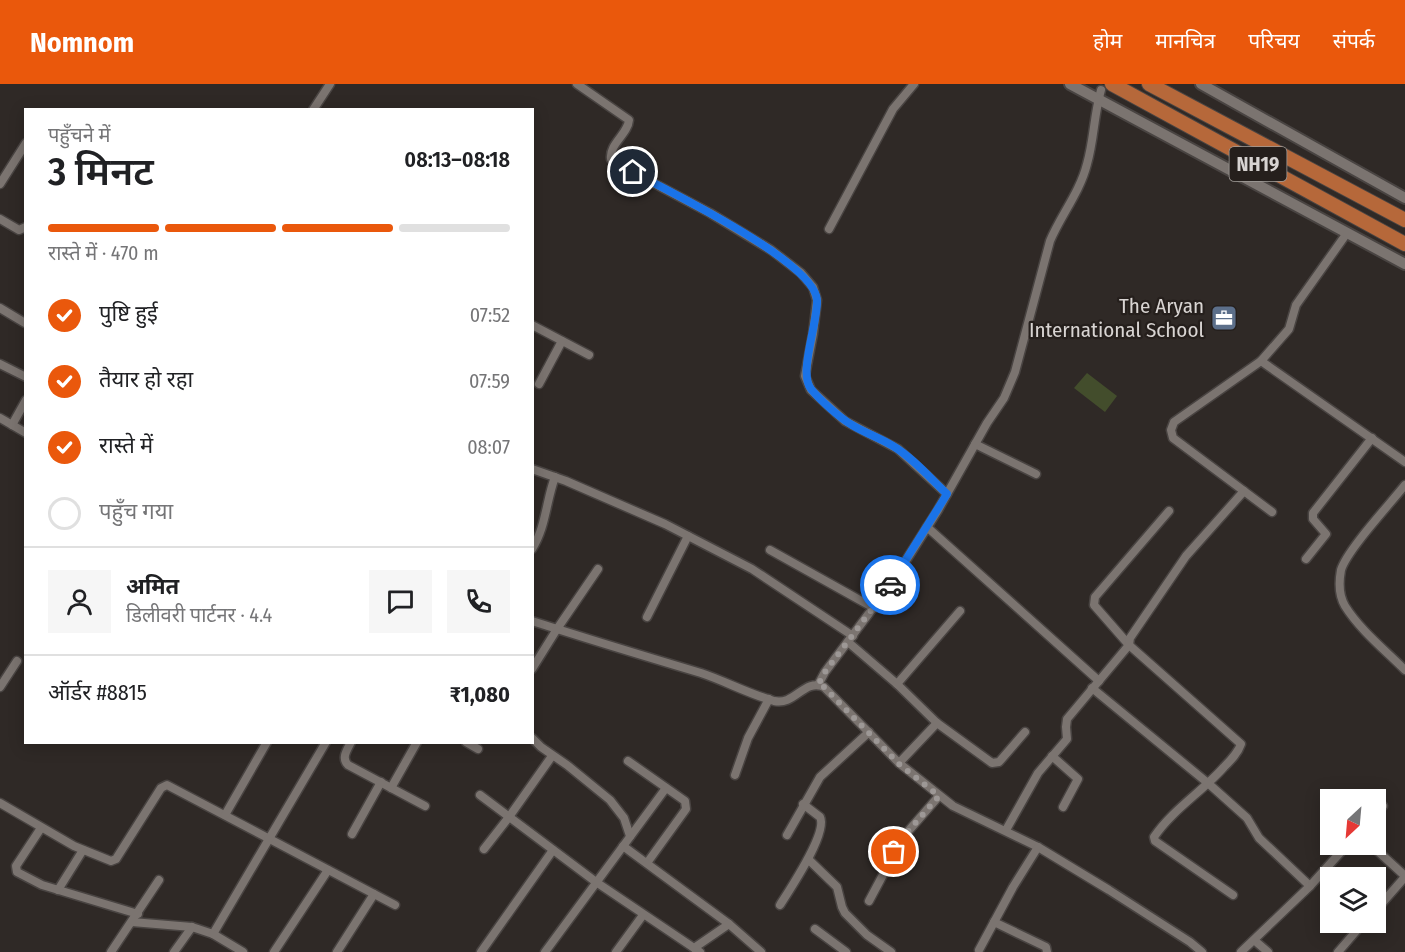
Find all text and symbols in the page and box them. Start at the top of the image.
text: Nomnom [30,26,134,59]
text: होम [1093,28,1122,54]
text: मानचित्र [1155,28,1215,54]
text: परिचय [1248,28,1300,54]
text: संपर्क [1333,28,1375,54]
text: पहुँचने में [48,123,110,147]
text: 08:13–08:18 [404,146,510,173]
pin [607,146,658,197]
road number: NH19 [1230,147,1286,181]
text: 3 मिनट [48,149,154,195]
icon: home [616,155,649,188]
text: रास्ते में · 470 m [48,241,159,265]
place label: The Aryan International School [1029,293,1204,343]
icon: check [48,299,81,332]
text: पुष्टि हुई [99,300,158,327]
text: 07:52 [470,303,510,327]
office icon: The Aryan International School [1209,303,1239,333]
icon: check [48,365,81,398]
text: तैयार हो रहा [99,366,193,393]
text: 07:59 [469,369,510,393]
icon: check [48,431,81,464]
text: रास्ते में [99,432,153,459]
text: 08:07 [467,435,510,459]
text: पहुँच गया [99,498,173,525]
courier [860,555,920,615]
icon: car [874,569,907,602]
button: person [48,570,111,633]
button: chat [369,570,432,633]
button: phone [447,570,510,633]
text: अमित [126,573,179,600]
text: डिलीवरी पार्टनर · 4.4 [126,603,272,627]
text: ऑर्डर #8815 [48,679,147,706]
text: ₹1,080 [450,681,510,708]
north arrow [1320,789,1386,855]
map controls [1320,789,1386,933]
pin [868,826,919,877]
icon: bag [877,835,910,868]
button: layers [1320,867,1386,933]

